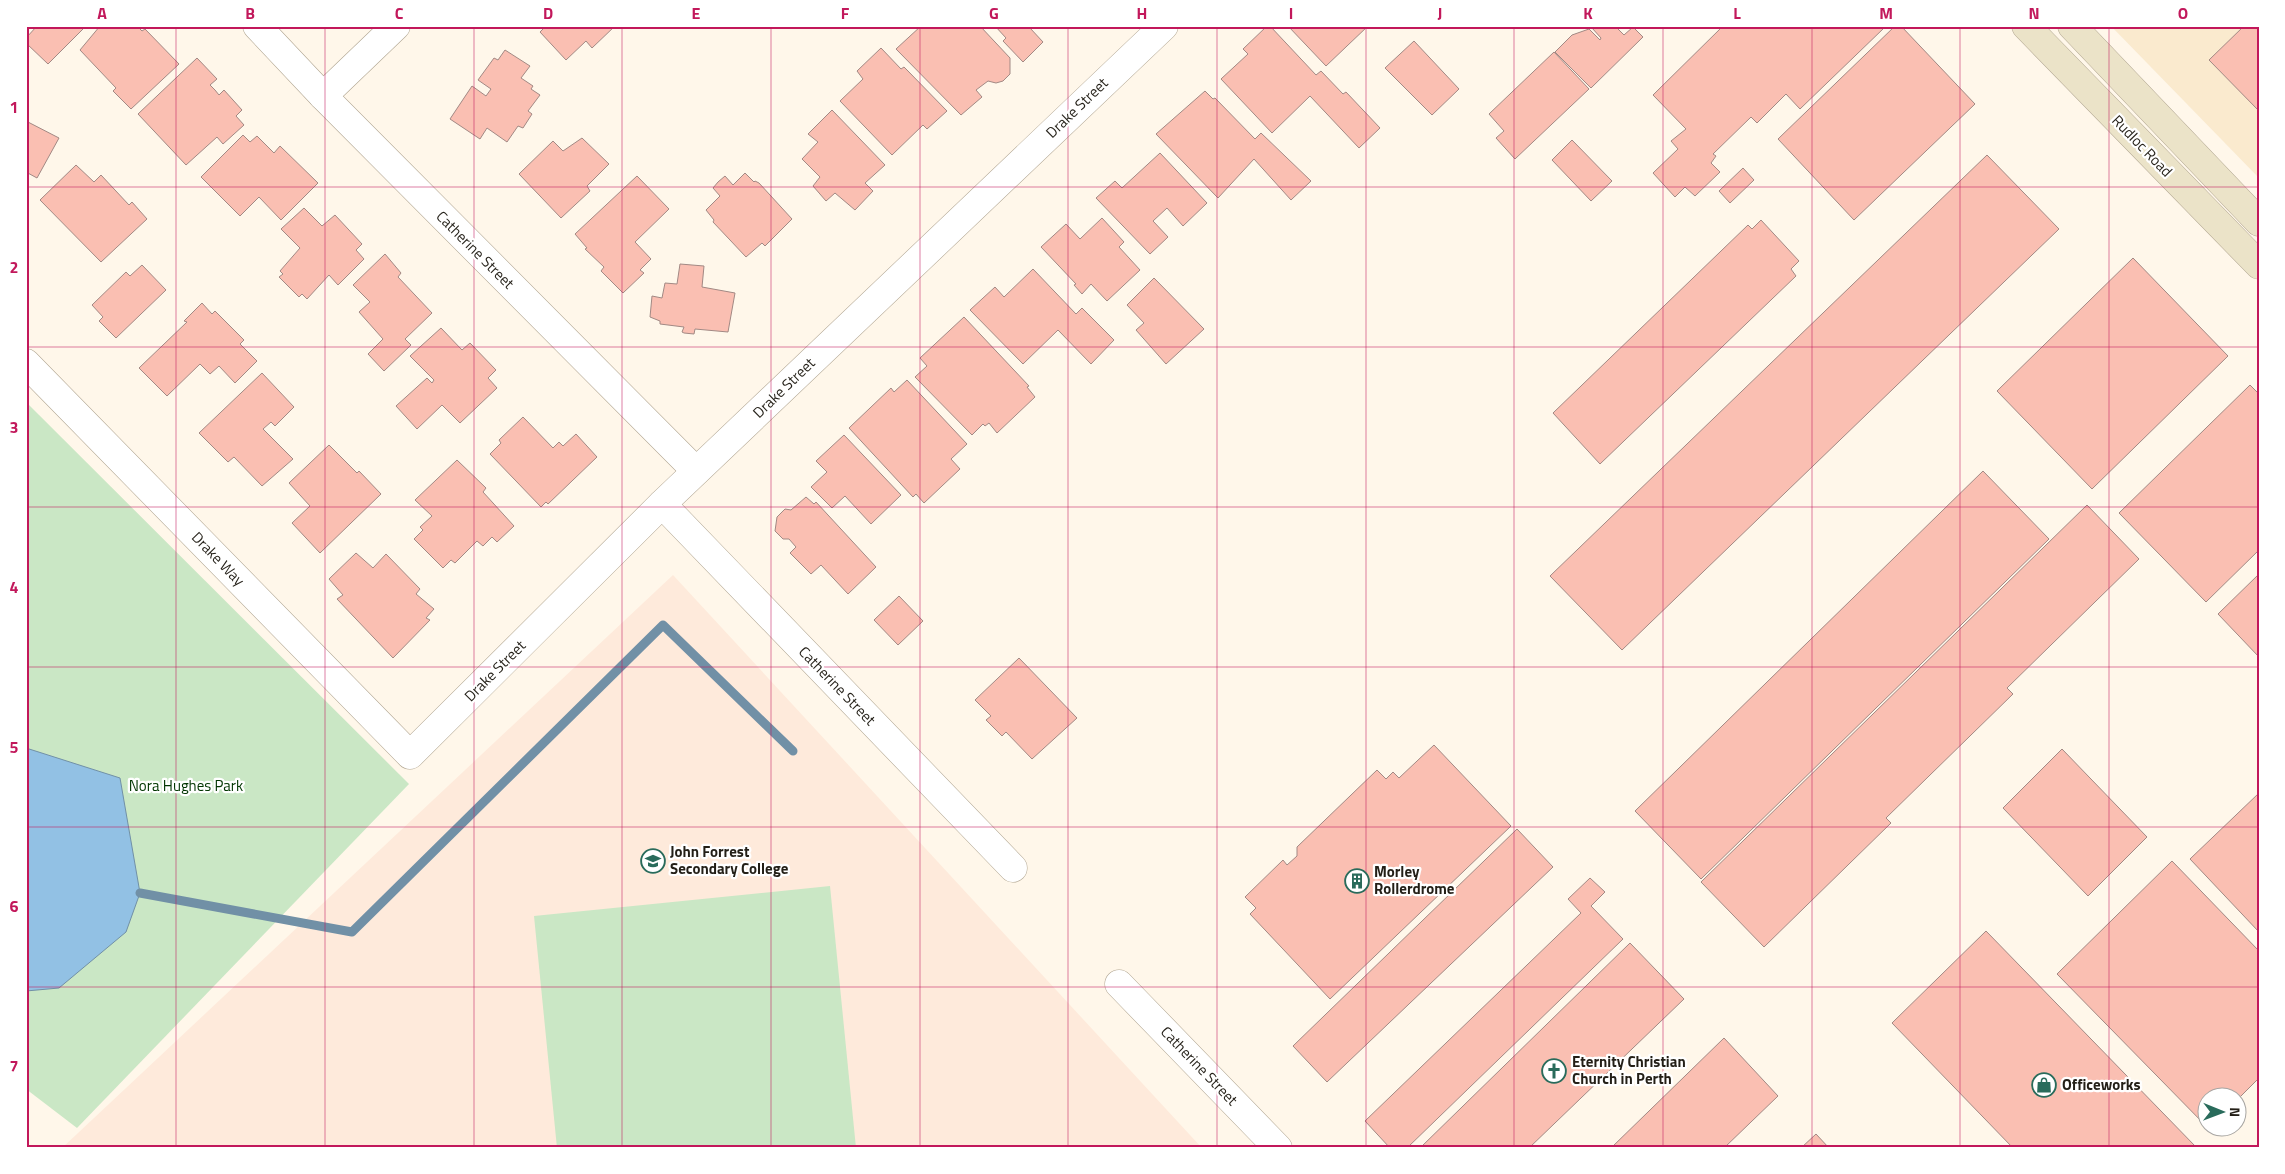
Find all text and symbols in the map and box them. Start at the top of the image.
text: A [97,1,107,25]
text: B [245,1,255,25]
text: C [395,1,404,25]
text: D [543,1,553,25]
text: E [692,1,701,25]
text: F [841,1,850,25]
text: G [989,1,999,25]
text: H [1137,1,1147,25]
text: I [1289,1,1293,25]
text: J [1438,1,1442,25]
text: K [1583,1,1593,25]
text: L [1733,1,1741,25]
text: M [1879,1,1893,25]
text: N [2028,1,2040,25]
text: O [2178,1,2188,25]
street label: Drake Street [1040,71,1114,143]
text: 1 [10,95,18,119]
street label: Rudloc Road [2107,109,2178,182]
street label: Catherine Street [431,205,520,295]
text: 2 [10,255,18,279]
street label: Drake Street [747,351,821,423]
text: 3 [10,415,18,439]
street label: Drake Way [186,526,250,591]
text: 4 [10,575,19,599]
street label: Drake Street [459,634,531,707]
street label: Catherine Street [793,641,882,731]
text: 5 [10,735,19,759]
park label: Nora Hughes Park [129,774,243,797]
place label: John Forrest Secondary College [670,840,789,880]
school or university icon: John Forrest Secondary College [640,848,666,874]
place label: Morley Rollerdrome [1374,860,1455,900]
building icon: Morley Rollerdrome [1344,868,1370,894]
text: 6 [10,894,19,918]
street label: Catherine Street [1155,1021,1244,1111]
place label: Eternity Christian Church in Perth [1572,1050,1686,1090]
text: 7 [10,1054,18,1078]
church icon: Eternity Christian Church in Perth [1541,1058,1567,1084]
shop icon: Officeworks [2031,1072,2057,1098]
place label: Officeworks [2062,1073,2141,1096]
north arrow [2198,1086,2248,1136]
text: N [2225,1107,2246,1117]

